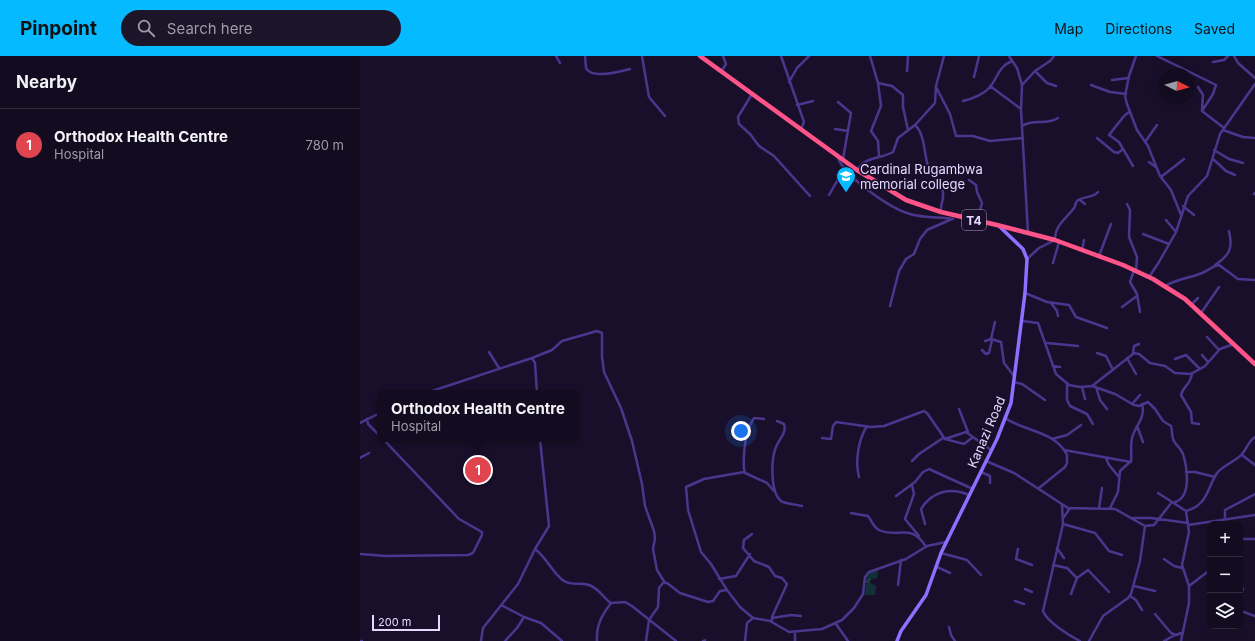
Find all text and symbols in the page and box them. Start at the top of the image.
search box [121,10,401,46]
text: Pinpoint [20,17,97,40]
icon: search [135,17,157,39]
text: Search here [167,19,253,38]
text: Map [1054,20,1083,37]
text: Directions [1105,20,1172,37]
text: Saved [1194,20,1235,37]
north arrow [1159,68,1195,104]
text: Nearby [16,72,77,92]
text: Orthodox Health Centre [54,127,228,146]
text: 1 [26,137,32,153]
text: 780 m [306,137,344,153]
text: Hospital [54,146,104,162]
place label: Cardinal Rugambwa memorial college [860,161,983,192]
school or university icon: Cardinal Rugambwa memorial college [835,165,857,193]
road number: T4 [962,210,986,230]
popup [377,390,579,442]
street label: Kanazi Road [964,394,1008,470]
text: Orthodox Health Centre [391,399,565,418]
text: Hospital [391,418,441,434]
your location [731,421,751,441]
pin: 1 [465,455,491,485]
map controls [1207,521,1243,629]
button: + [1207,521,1243,557]
button: − [1207,557,1243,593]
button: layers [1207,593,1243,629]
scale bar [372,613,440,632]
text: 200 m [378,615,411,629]

